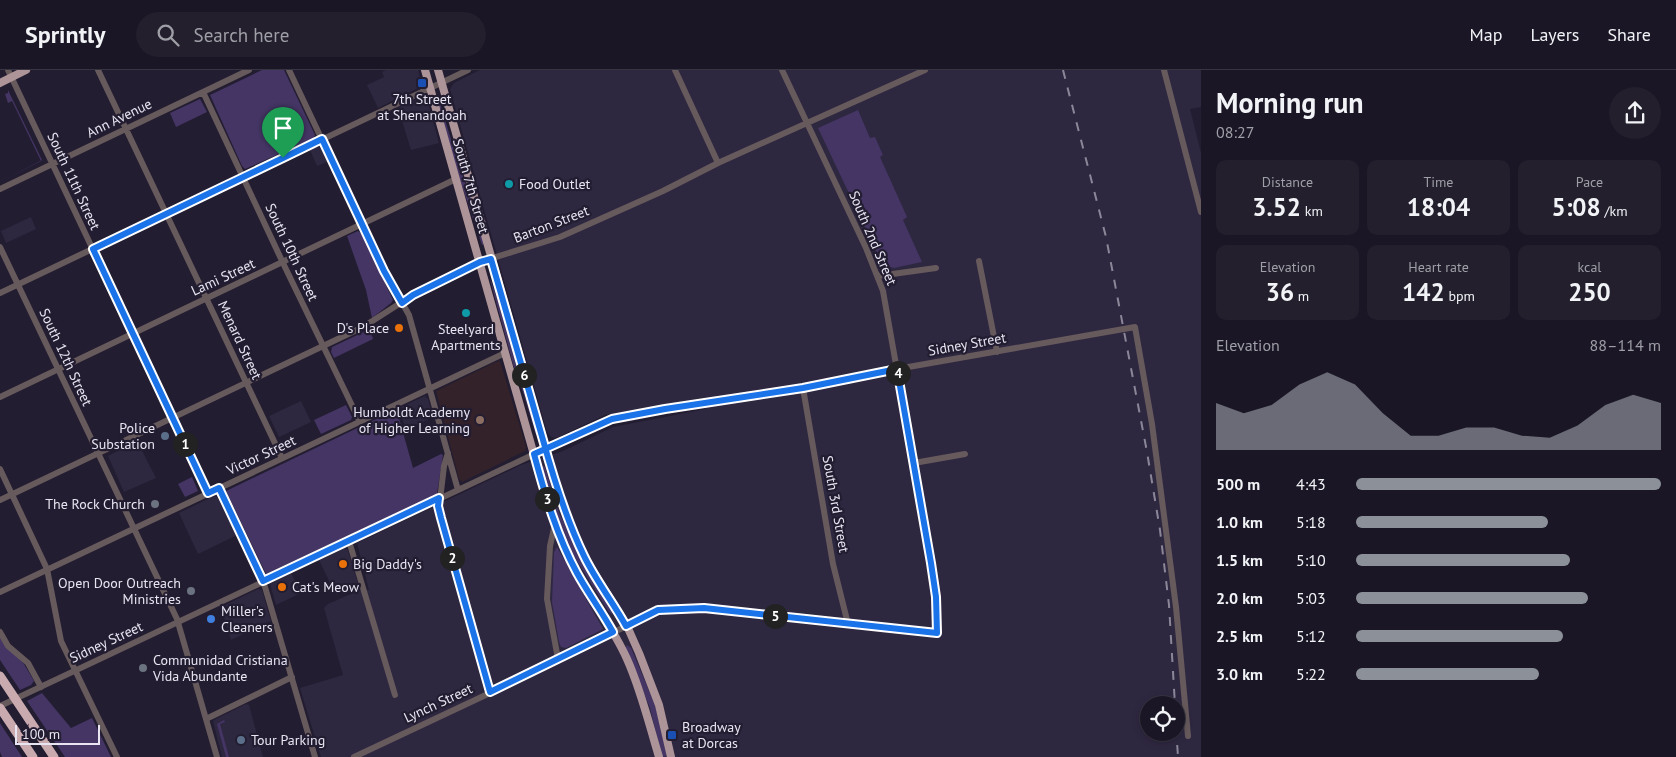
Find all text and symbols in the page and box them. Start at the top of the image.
search box [136,12,486,57]
text: Sprintly [25,19,106,50]
icon: search [154,21,182,49]
text: Search here [194,23,289,47]
text: Map [1470,23,1502,46]
text: Layers [1530,23,1579,46]
text: Share [1607,23,1651,46]
marker: 7th Street at Shenandoah [416,77,428,89]
text: Morning run [1216,84,1364,121]
button: share [1609,87,1661,139]
place label: 7th Street at Shenandoah [377,90,467,124]
street label: Ann Avenue [83,94,155,142]
pin [262,107,304,158]
icon: arrive [269,114,297,142]
text: 08:27 [1216,122,1254,142]
street label: South 11th Street [43,129,105,233]
street label: South 7th Street [449,137,493,236]
text: Distance [1262,173,1313,191]
text: Time [1423,173,1454,191]
text: Pace [1576,173,1603,191]
place label: Food Outlet [519,175,591,193]
marker: Food Outlet [503,178,515,190]
street label: South 2nd Street [845,188,901,288]
text: 3.52 [1252,191,1301,223]
text: 18:04 [1407,191,1470,223]
text: 5:08 [1551,191,1601,223]
street label: South 10th Street [261,200,323,304]
street label: Barton Street [511,201,592,247]
text: km [1301,202,1323,220]
text: /km [1601,202,1628,220]
street label: Lami Street [188,254,258,300]
text: Elevation [1260,258,1315,276]
text: Heart rate [1408,258,1469,276]
text: kcal [1578,258,1601,276]
text: 36 [1266,276,1294,308]
text: 142 [1402,276,1445,308]
text: 250 [1568,276,1611,308]
text: m [1294,287,1309,305]
text: bpm [1445,287,1475,305]
street label: Menard Street [214,298,266,382]
street label: South 12th Street [35,305,97,409]
marker: Steelyard Apartments [460,307,472,319]
place label: D's Place [337,319,389,337]
place label: Steelyard Apartments [431,320,501,354]
marker: D's Place [393,322,405,334]
street label: Sidney Street [927,328,1008,360]
text: Elevation [1216,335,1280,355]
text: 88–114 m [1590,335,1661,355]
pin: 4 [886,360,910,386]
pin: 6 [512,362,536,388]
text: 4 [895,364,902,382]
text: 6 [521,366,528,384]
place label: Humboldt Academy of Higher Learning [353,403,470,437]
marker: Humboldt Academy of Higher Learning [474,414,486,426]
place label: Police Substation [91,419,155,453]
marker: Police Substation [159,430,171,442]
street label: Victor Street [223,431,299,479]
pin: 1 [172,432,198,456]
text: 1 [182,435,189,453]
street label: South 3rd Street [819,454,853,554]
text: 500 m [1216,474,1260,494]
text: 4:43 [1296,474,1326,494]
pin: 3 [534,486,560,512]
text: 3 [544,490,551,508]
place label: The Rock Church [45,495,145,513]
marker: The Rock Church [149,498,161,510]
text: 1.0 km [1216,512,1263,532]
text: 5:18 [1296,512,1326,532]
pin: 2 [440,546,464,570]
text: 2 [449,549,456,567]
text: 1.5 km [1216,550,1263,570]
text: 5:10 [1296,550,1326,570]
place label: Big Daddy's [353,555,422,573]
marker: Big Daddy's [337,558,349,570]
place label: Open Door Outreach Ministries [58,574,181,608]
place label: Cat's Meow [292,578,360,596]
marker: Cat's Meow [276,581,288,593]
marker: Open Door Outreach Ministries [185,585,197,597]
text: 2.0 km [1216,588,1263,608]
text: 5:03 [1296,588,1326,608]
place label: Miller's Cleaners [221,602,273,636]
pin: 5 [762,604,788,628]
text: 5 [772,607,779,625]
marker: Miller's Cleaners [205,613,217,625]
street label: Sidney Street [67,617,146,667]
text: 2.5 km [1216,626,1263,646]
text: 5:12 [1296,626,1326,646]
place label: Communidad Cristiana Vida Abundante [152,651,288,685]
marker: Communidad Cristiana Vida Abundante [137,662,149,674]
text: 3.0 km [1216,664,1263,684]
text: 5:22 [1296,664,1326,684]
street label: Lynch Street [401,679,475,727]
map controls [1140,696,1185,741]
button: locate [1140,696,1185,741]
place label: Broadway at Dorcas [682,718,741,752]
scale bar [15,722,100,745]
text: 100 m [22,725,60,743]
marker: Broadway at Dorcas [666,729,678,741]
place label: Tour Parking [251,731,325,749]
marker: Tour Parking [235,734,247,746]

